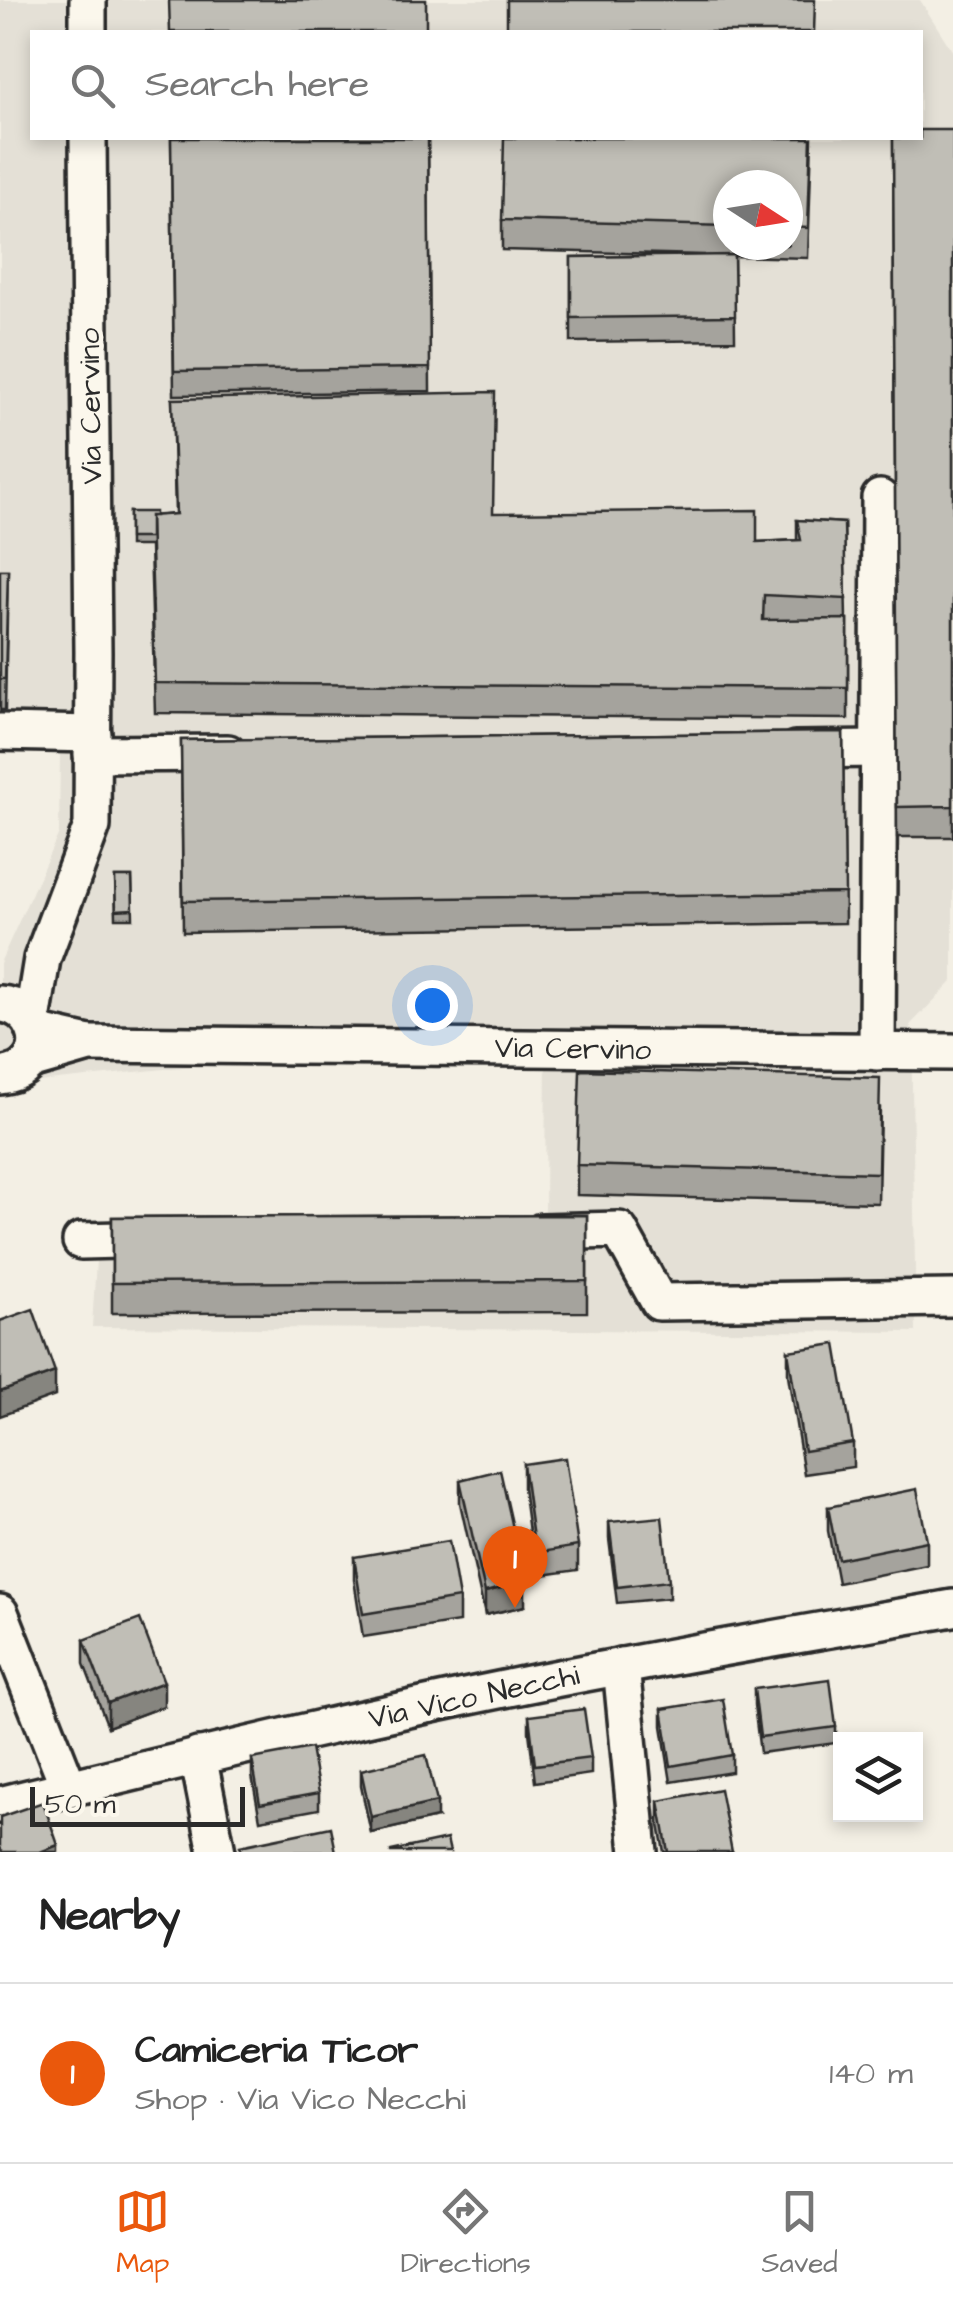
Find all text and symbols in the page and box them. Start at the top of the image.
search box [30,30,923,140]
icon: search [65,58,120,113]
text: Search here [145,59,369,111]
north arrow [713,170,803,260]
street label: Via Cervino [69,327,113,485]
your location [407,980,458,1031]
street label: Via Cervino [494,1027,652,1071]
pin: 1 [482,1526,548,1608]
street label: Via Vico Necchi [365,1654,584,1740]
map controls [833,1732,923,1822]
button: layers [833,1732,923,1822]
scale bar [30,1782,245,1826]
text: 50 m [45,1785,116,1824]
text: Nearby [40,1888,180,1946]
text: Camiceria Ticor [135,2025,418,2077]
text: 1 [70,2051,75,2096]
text: 140 m [829,2051,913,2096]
text: Shop · Via Vico Necchi [135,2077,466,2122]
tab: Map [115,2184,170,2283]
tab: Directions [401,2184,531,2283]
tab: Saved [761,2184,838,2283]

